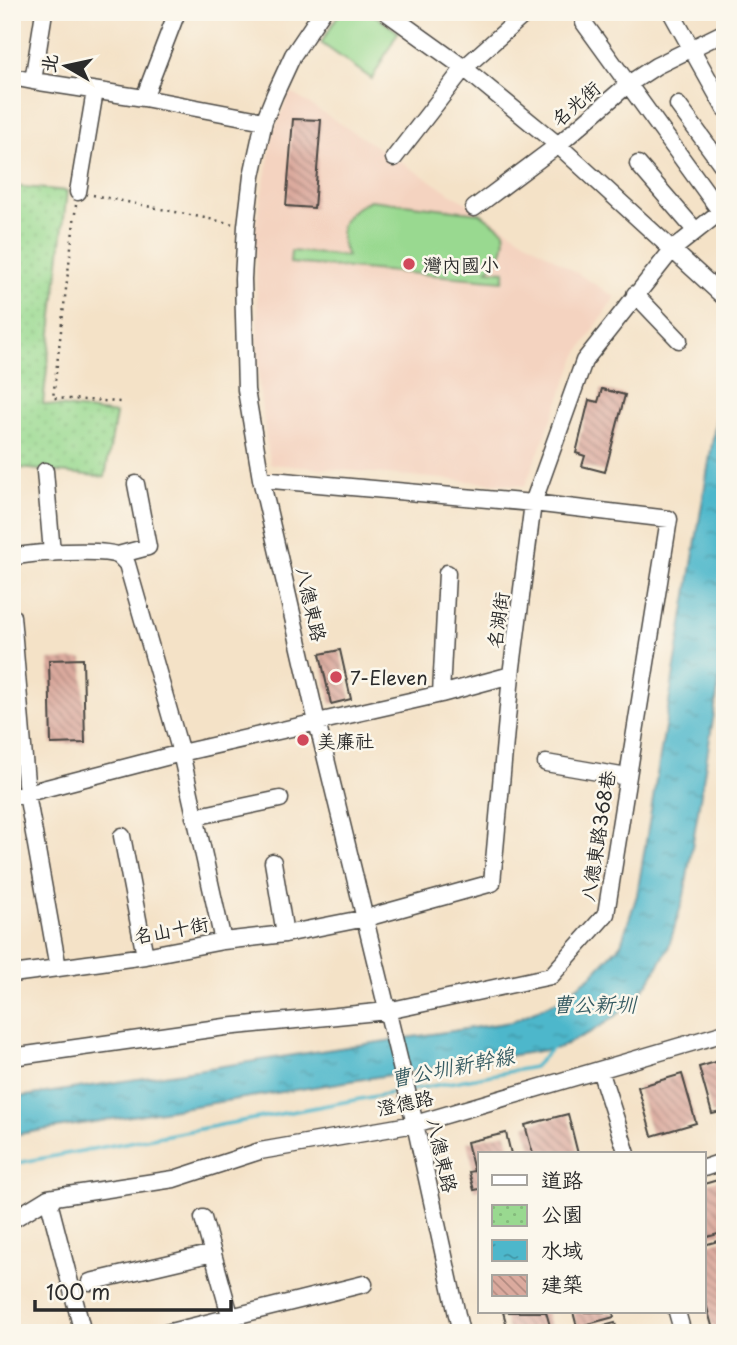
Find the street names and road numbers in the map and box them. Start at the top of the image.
street label: 名光街 [544,74,606,132]
street label: 八德東路 [290,564,334,644]
street label: 名湖街 [479,590,515,650]
street label: 八德東路368巷 [573,768,621,904]
street label: 名山十街 [131,909,211,949]
street label: 澄德路 [374,1082,436,1122]
street label: 八德東路 [421,1115,465,1195]

